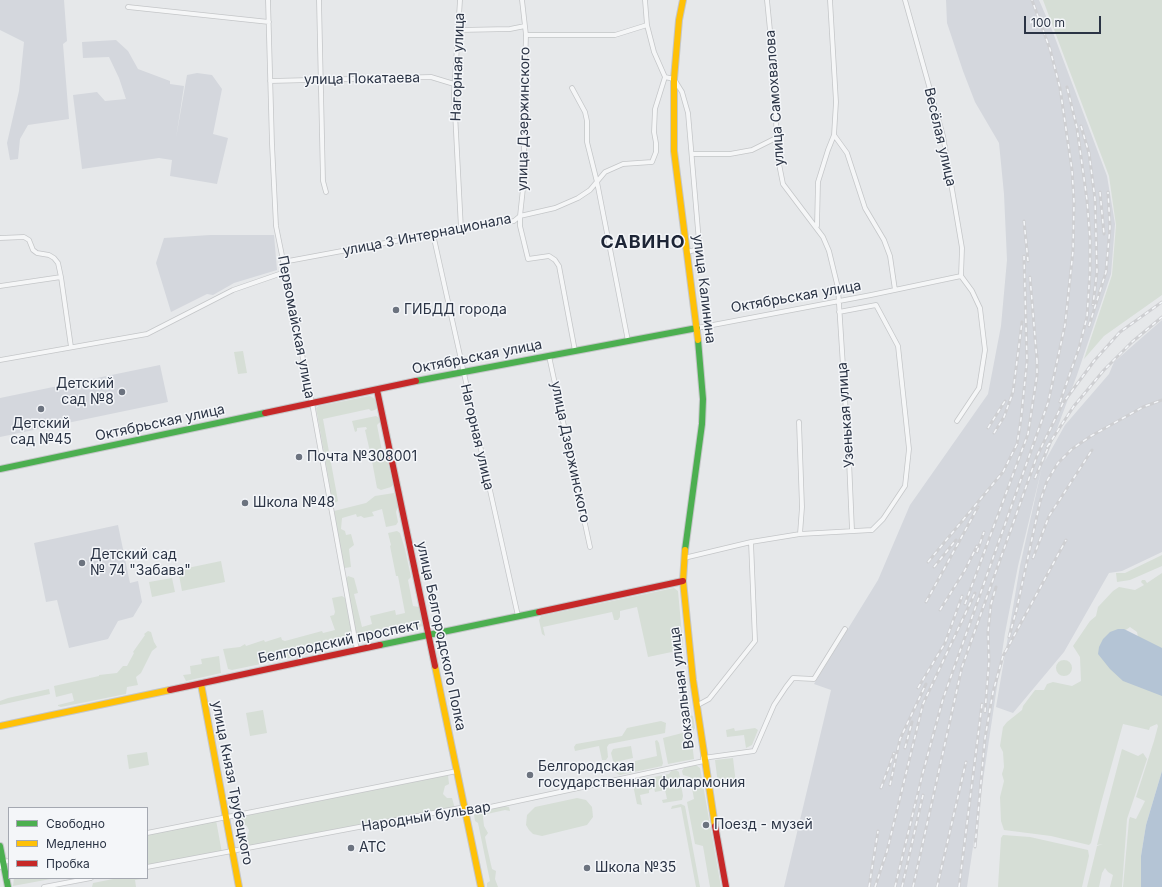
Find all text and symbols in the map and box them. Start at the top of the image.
scale bar [1026,8,1103,34]
street label: Нагорная улица [448,12,468,122]
text: 100 m [1031,15,1065,30]
street label: улица Самохвалова [762,29,788,167]
street label: улица Дзержинского [514,47,534,191]
street label: улица Покатаева [304,70,420,88]
street label: Весёлая улица [920,86,960,188]
street label: улица 3 Интернационала [341,210,513,260]
district label: САВИНО [600,232,686,254]
street label: улица Калинина [689,233,719,345]
street label: Первомайская улица [274,254,318,400]
street label: Октябрьская улица [729,277,863,317]
place label: ГИБДД города [404,302,507,318]
marker: ГИБДД города [391,305,401,315]
street label: Октябрьская улица [411,336,543,378]
street label: Узенькая улица [834,362,858,468]
place label: Детский сад №8 [56,376,114,408]
street label: улица Дзержинского [547,380,593,524]
street label: Нагорная улица [457,382,497,492]
marker: Детский сад №8 [117,387,127,397]
street label: Октябрьская улица [94,401,226,445]
marker: Детский сад №45 [36,404,46,414]
place label: Детский сад №45 [10,416,72,448]
place label: Почта №308001 [307,449,417,465]
marker: Почта №308001 [294,452,304,462]
place label: Школа №48 [253,495,335,511]
marker: Школа №48 [240,498,250,508]
street label: улица Белгородского Полка [413,540,469,732]
place label: Детский сад № 74 "Забава" [90,547,191,580]
marker: Детский сад № 74 "Забава" [77,558,87,568]
street label: Белгородский проспект [257,617,421,667]
street label: Вокзальная улица [666,626,698,750]
street label: улица Князя Трубецкого [208,699,256,867]
place label: Белгородская государственная филармония [538,759,745,792]
marker: Белгородская государственная филармония [525,770,535,780]
street label: Народный бульвар [360,798,492,836]
legend [8,807,148,879]
text: Свободно [46,816,105,831]
place label: Поезд - музей [714,817,813,833]
marker: Поезд - музей [701,820,711,830]
text: Медленно [46,836,107,851]
place label: АТС [359,840,386,856]
marker: АТС [346,843,356,853]
text: Пробка [46,856,90,871]
place label: Школа №35 [595,860,676,876]
marker: Школа №35 [582,863,592,873]

